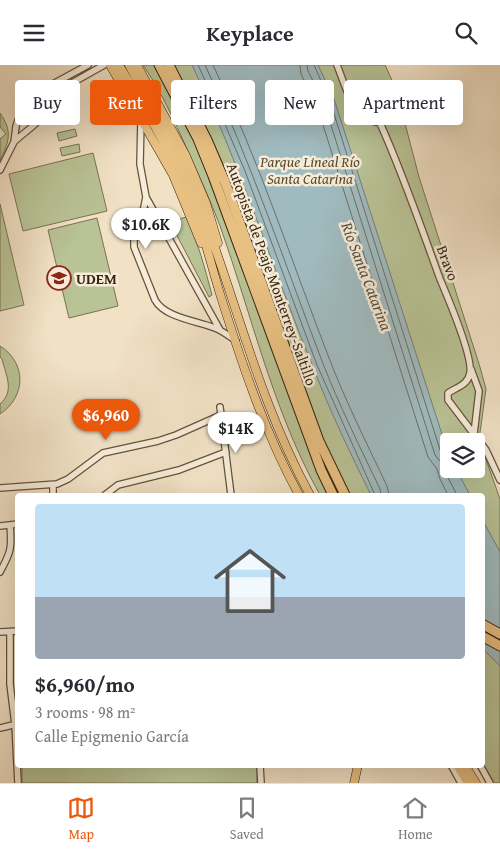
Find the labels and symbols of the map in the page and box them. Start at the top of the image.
park label: Parque Lineal Río Santa Catarina [259,151,360,189]
street label: Autopista de Peaje Monterrey-Saltillo [222,160,322,389]
pin: $10.6K [105,207,187,250]
water label: Río Santa Catarina [335,217,399,334]
street label: Bravo [432,242,464,284]
school or university icon: UDEM [46,265,72,291]
place label: UDEM [76,268,117,289]
pin: $6,960 [65,399,147,441]
pin: $14K [206,411,266,454]

